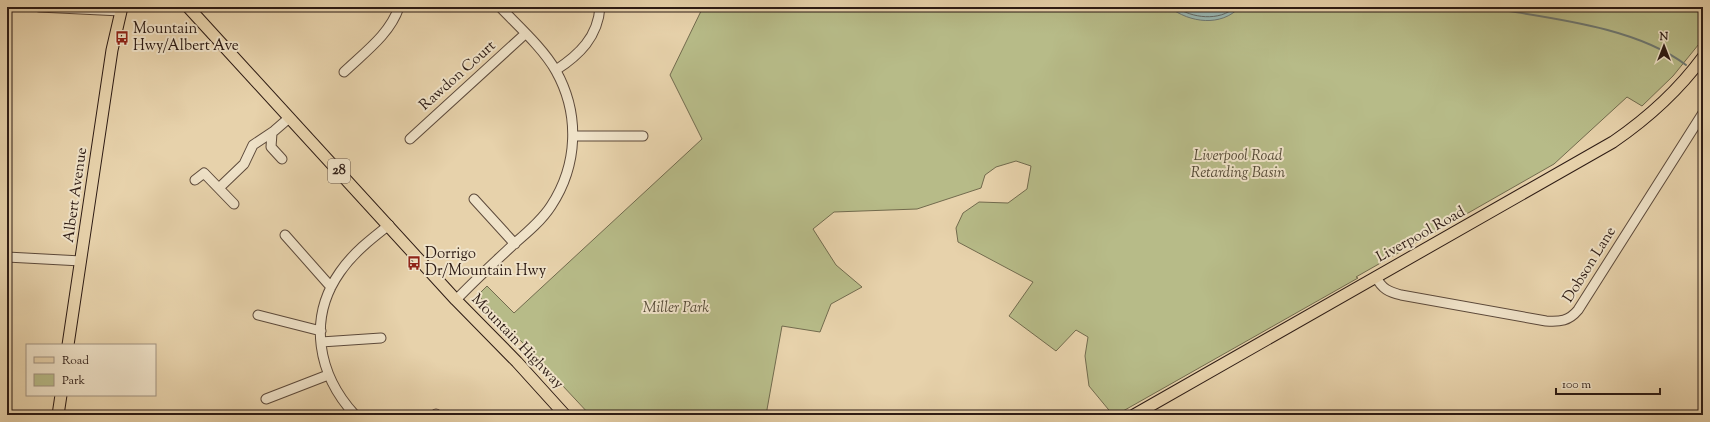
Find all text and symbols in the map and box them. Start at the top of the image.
place label: Mountain Hwy/Albert Ave [133,19,239,57]
north arrow [1644,26,1684,66]
text: N [1659,29,1669,45]
bus stop icon: Mountain Hwy/Albert Ave [114,30,130,46]
street label: Rawdon Court [415,36,501,116]
street label: Albert Avenue [59,146,93,244]
park label: Liverpool Road Retarding Basin [1191,146,1285,184]
road number: 28 [328,159,350,183]
street label: Liverpool Road [1373,202,1470,268]
street label: Dobson Lane [1558,223,1622,307]
place label: Dorrigo Dr/Mountain Hwy [425,244,547,282]
bus stop icon: Dorrigo Dr/Mountain Hwy [406,255,422,271]
street label: Mountain Highway [466,290,568,395]
park label: Miller Park [643,298,709,319]
legend [26,344,156,396]
text: Road [62,352,89,370]
scale bar [1556,370,1660,396]
text: Park [62,372,85,390]
text: 100 m [1562,376,1591,394]

